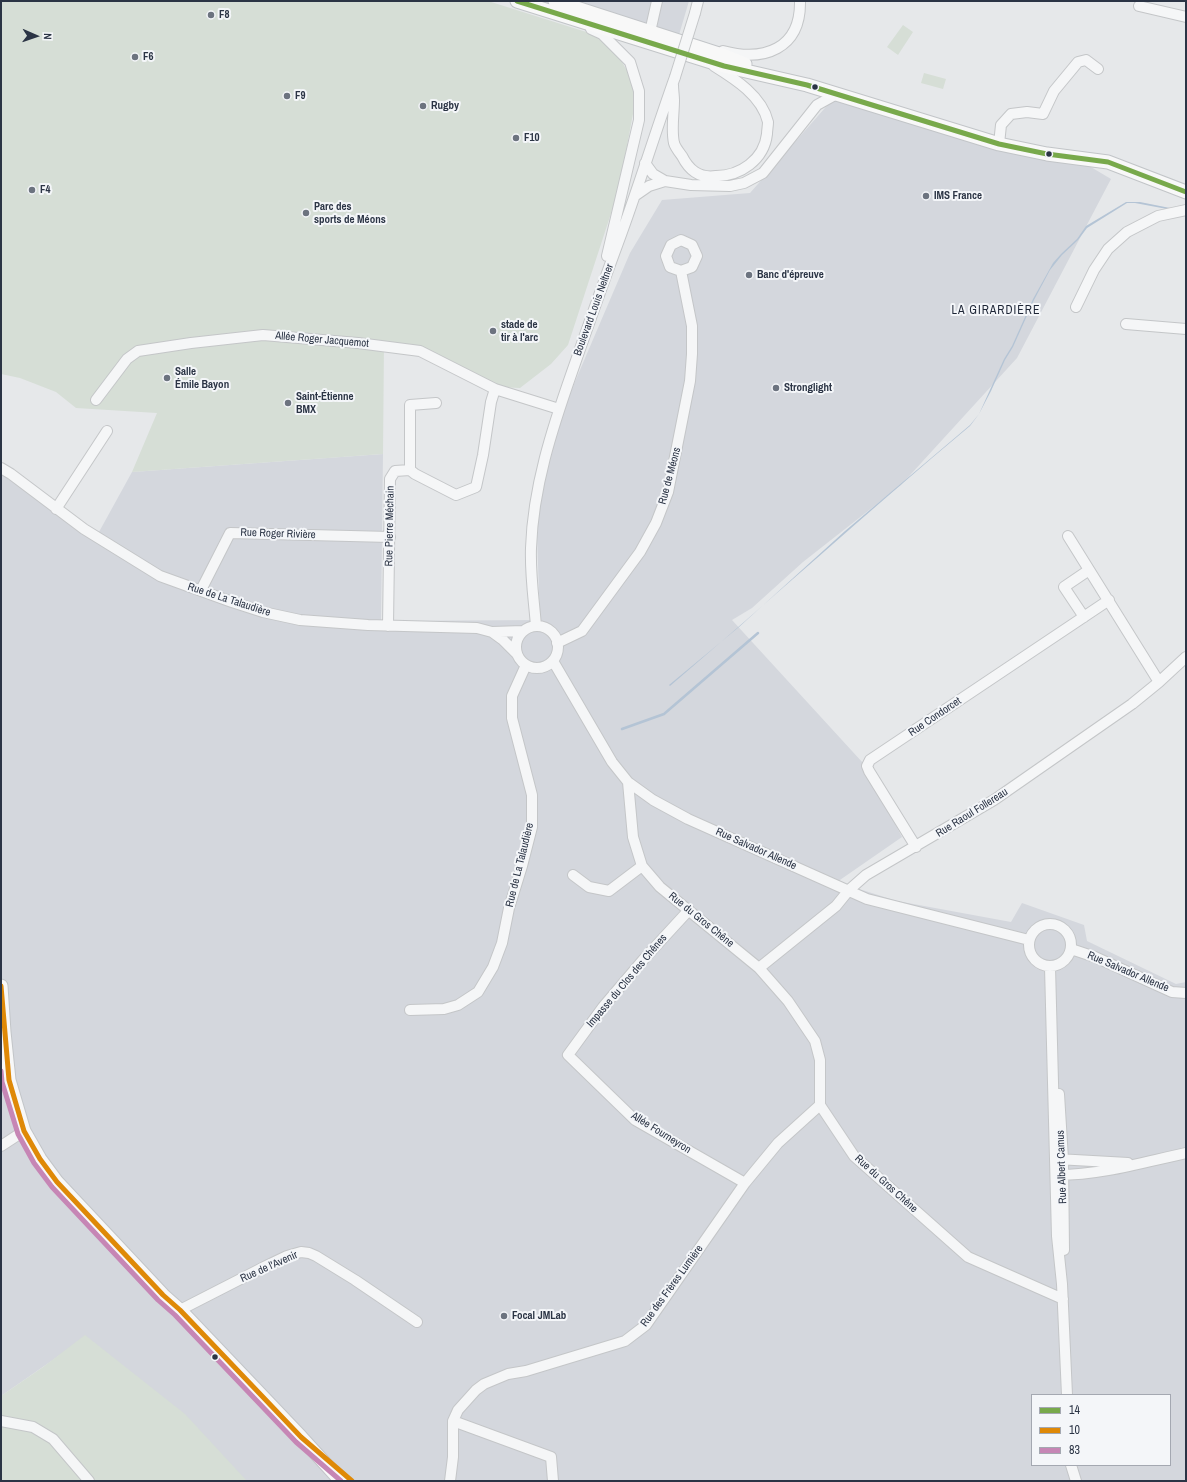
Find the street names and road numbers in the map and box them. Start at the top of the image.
street label: Boulevard Louis Neltner [571,262,617,358]
street label: Allée Roger Jacquemot [275,329,369,351]
street label: Rue de Méons [656,446,684,506]
street label: Rue Pierre Méchain [383,486,397,566]
street label: Rue Roger Rivière [240,526,316,542]
street label: Rue de La Talaudière [186,580,272,620]
street label: Rue Condorcet [906,695,964,739]
street label: Rue Raoul Follereau [934,786,1010,840]
street label: Rue de La Talaudière [503,821,537,909]
street label: Rue Salvador Allende [713,825,799,873]
street label: Rue du Gros Chêne [666,890,736,950]
street label: Impasse du Clos des Chênes [584,932,670,1030]
street label: Rue Salvador Allende [1085,949,1171,995]
street label: Allée Fourneyron [629,1109,693,1157]
street label: Rue Albert Camus [1054,1130,1070,1204]
street label: Rue du Gros Chêne [852,1152,920,1216]
street label: Rue des Frères Lumière [638,1243,706,1329]
street label: Rue de l'Avenir [238,1249,300,1285]

